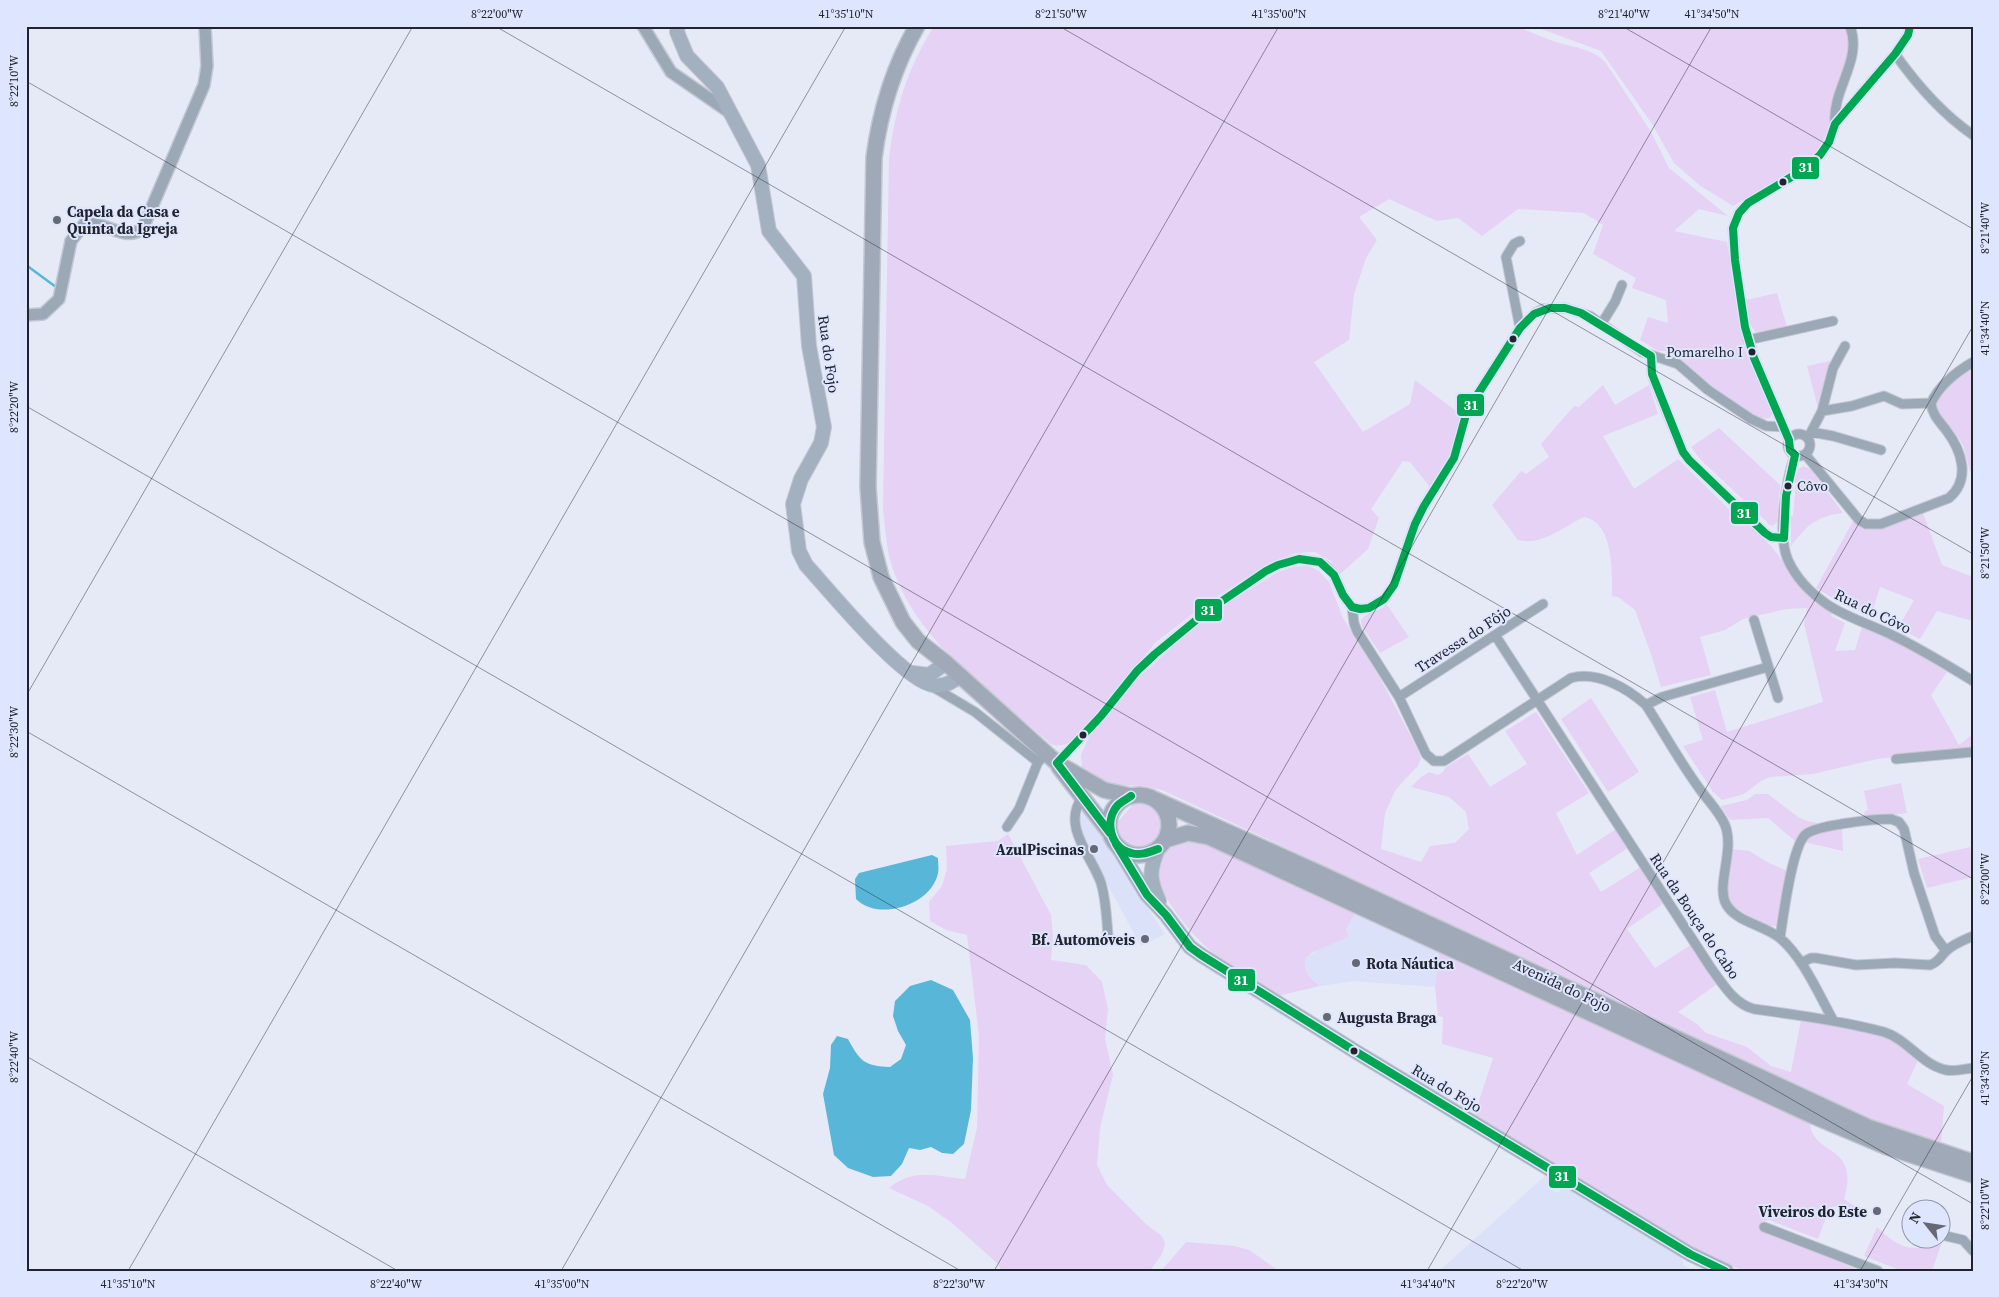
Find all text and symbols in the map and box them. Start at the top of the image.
text: 8°22'00"W [471,6,523,22]
text: 41°35'10"N [818,6,874,22]
text: 8°21'50"W [1035,6,1087,22]
text: 41°35'00"N [1251,6,1307,22]
text: 8°21'40"W [1598,6,1650,22]
text: 41°34'50"N [1684,6,1740,22]
text: 8°22'10"W [6,55,22,107]
line badge: 31 [1791,156,1820,180]
text: 31 [1798,157,1814,177]
unlabelled marker [1778,177,1788,187]
place label: Capela da Casa e Quinta da Igreja [67,201,180,239]
text: 8°21'40"W [1977,202,1993,254]
marker: Capela da Casa e Quinta da Igreja [51,214,63,226]
text: 41°34'40"N [1977,300,1993,356]
street label: Rua do Fojo [813,314,845,394]
unlabelled marker [1508,334,1518,344]
place label: Pomarelho I [1666,342,1743,362]
marker: Pomarelho I [1747,347,1757,357]
text: 8°22'20"W [6,381,22,433]
line badge: 31 [1456,393,1485,417]
text: 31 [1463,395,1479,415]
place label: Côvo [1797,476,1828,496]
marker: Côvo [1783,481,1793,491]
line badge: 31 [1730,501,1759,525]
text: 31 [1736,503,1752,523]
text: 8°21'50"W [1977,527,1993,579]
street label: Rua do Côvo [1831,583,1915,639]
line badge: 31 [1194,598,1223,622]
text: 31 [1200,600,1216,620]
street label: Travessa do Fôjo [1411,600,1515,678]
text: 8°22'30"W [6,706,22,758]
unlabelled marker [1078,730,1088,740]
place label: AzulPiscinas [996,839,1084,860]
marker: AzulPiscinas [1088,843,1100,855]
street label: Rua da Bouça do Cabo [1645,849,1745,983]
text: 8°22'00"W [1977,853,1993,905]
place label: Bf. Automóveis [1031,929,1135,950]
marker: Bf. Automóveis [1139,933,1151,945]
place label: Rota Náutica [1366,953,1455,974]
street label: Avenida do Fojo [1510,953,1614,1017]
marker: Rota Náutica [1350,957,1362,969]
line badge: 31 [1227,968,1256,992]
text: 31 [1233,970,1249,990]
place label: Augusta Braga [1337,1007,1438,1028]
marker: Augusta Braga [1321,1011,1333,1023]
text: 8°22'40"W [6,1031,22,1083]
unlabelled marker [1349,1046,1359,1056]
text: 41°34'30"N [1977,1050,1993,1106]
street label: Rua do Fojo [1408,1059,1486,1117]
line badge: 31 [1548,1165,1577,1189]
text: 31 [1554,1166,1570,1186]
text: 8°22'10"W [1977,1178,1993,1230]
north arrow [1902,1200,1952,1250]
place label: Viveiros do Este [1758,1201,1867,1222]
marker: Viveiros do Este [1871,1205,1883,1217]
text: N [1904,1208,1926,1227]
text: 41°35'10"N [100,1276,156,1292]
text: 8°22'40"W [370,1276,422,1292]
text: 41°35'00"N [534,1276,590,1292]
text: 8°22'30"W [933,1276,985,1292]
text: 41°34'40"N [1400,1276,1456,1292]
text: 8°22'20"W [1496,1276,1548,1292]
text: 41°34'30"N [1833,1276,1889,1292]

